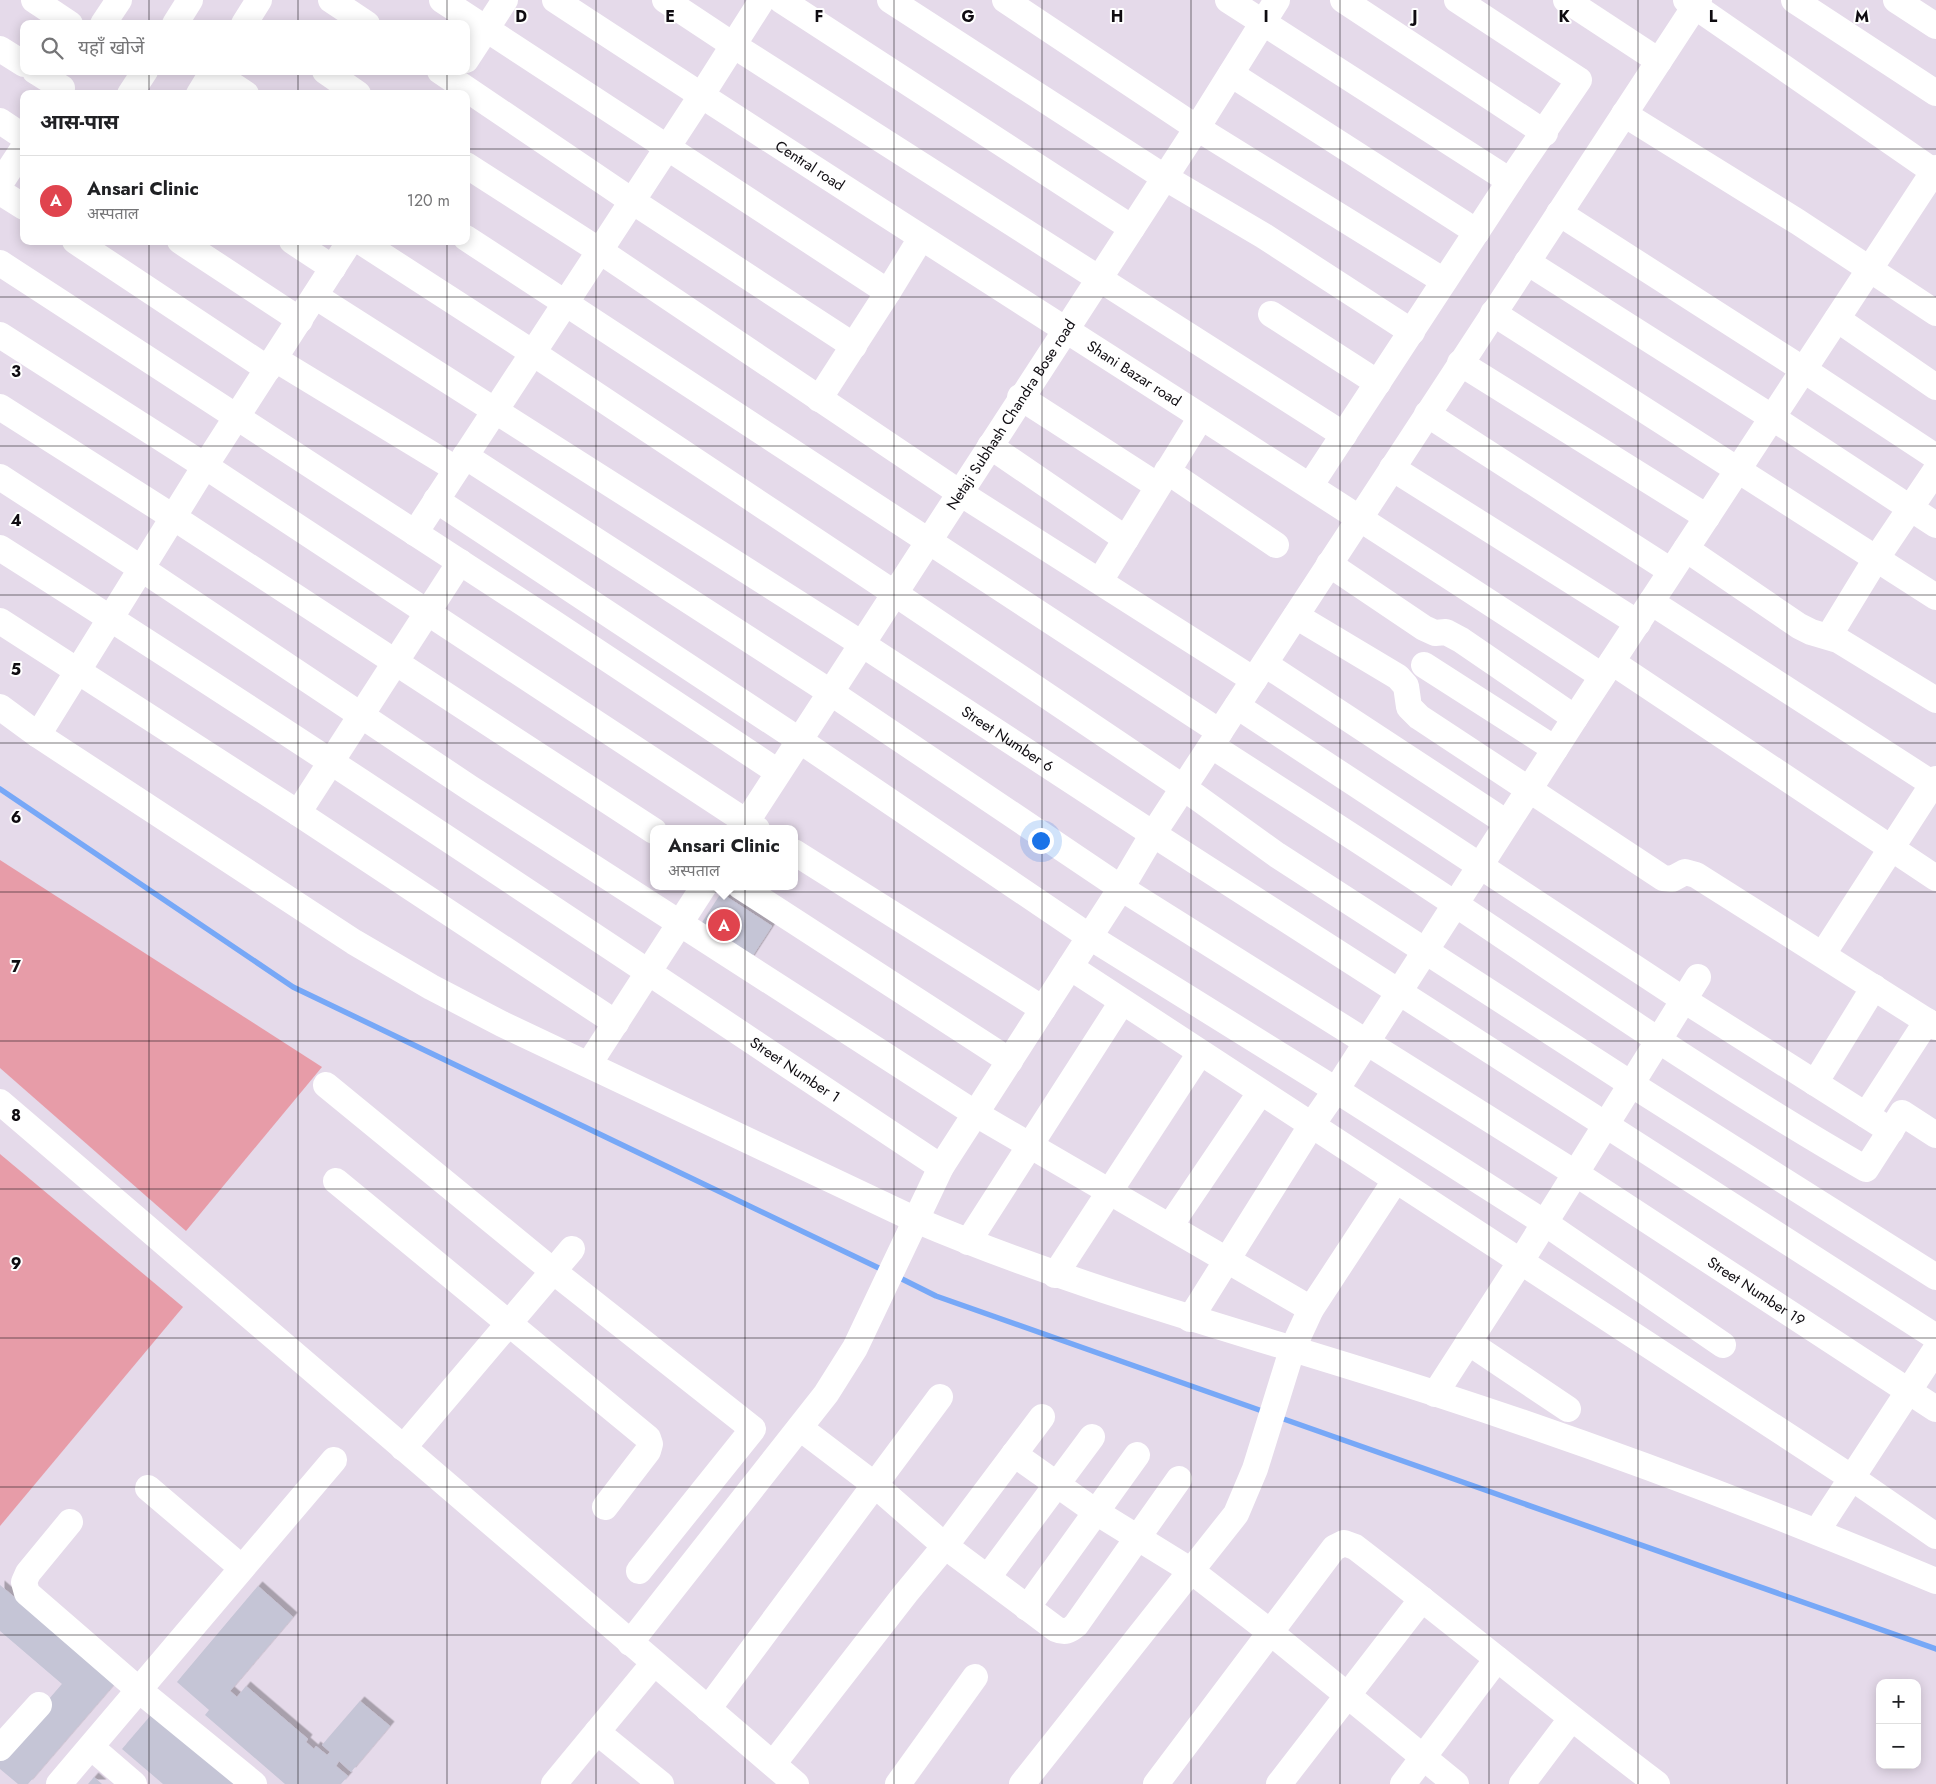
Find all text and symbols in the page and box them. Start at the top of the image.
text: D [515,5,527,28]
text: E [665,5,675,28]
text: F [815,5,823,28]
text: G [961,5,975,28]
text: H [1111,5,1123,28]
text: I [1263,5,1269,28]
text: J [1409,5,1418,28]
text: K [1558,5,1570,28]
text: L [1709,5,1718,28]
text: M [1855,5,1869,28]
search box [20,20,470,75]
icon: search [38,34,66,62]
text: यहाँ खोजें [78,34,144,61]
text: आस-पास [40,107,119,137]
street label: Central road [771,135,849,196]
text: Ansari Clinic [87,175,199,202]
text: A [50,189,62,212]
text: 120 m [407,189,450,212]
text: अस्पताल [87,202,139,225]
street label: Netaji Subhash Chandra Bose road [941,315,1081,514]
street label: Shani Bazar road [1083,335,1185,412]
text: 3 [11,360,21,383]
text: 4 [10,509,22,532]
text: 5 [11,658,21,681]
street label: Street Number 6 [957,701,1058,777]
text: 6 [11,806,21,829]
popup [650,825,798,890]
your location [1028,828,1054,854]
text: Ansari Clinic [668,832,780,859]
text: अस्पताल [668,859,720,882]
pin: A [708,906,740,944]
text: 7 [11,955,21,978]
street label: Street Number 1 [745,1032,844,1108]
text: 8 [11,1104,21,1127]
street label: Street Number 19 [1703,1251,1809,1332]
text: 9 [11,1252,21,1275]
map controls [1876,1679,1921,1769]
button: + [1876,1679,1921,1724]
button: − [1876,1724,1921,1769]

